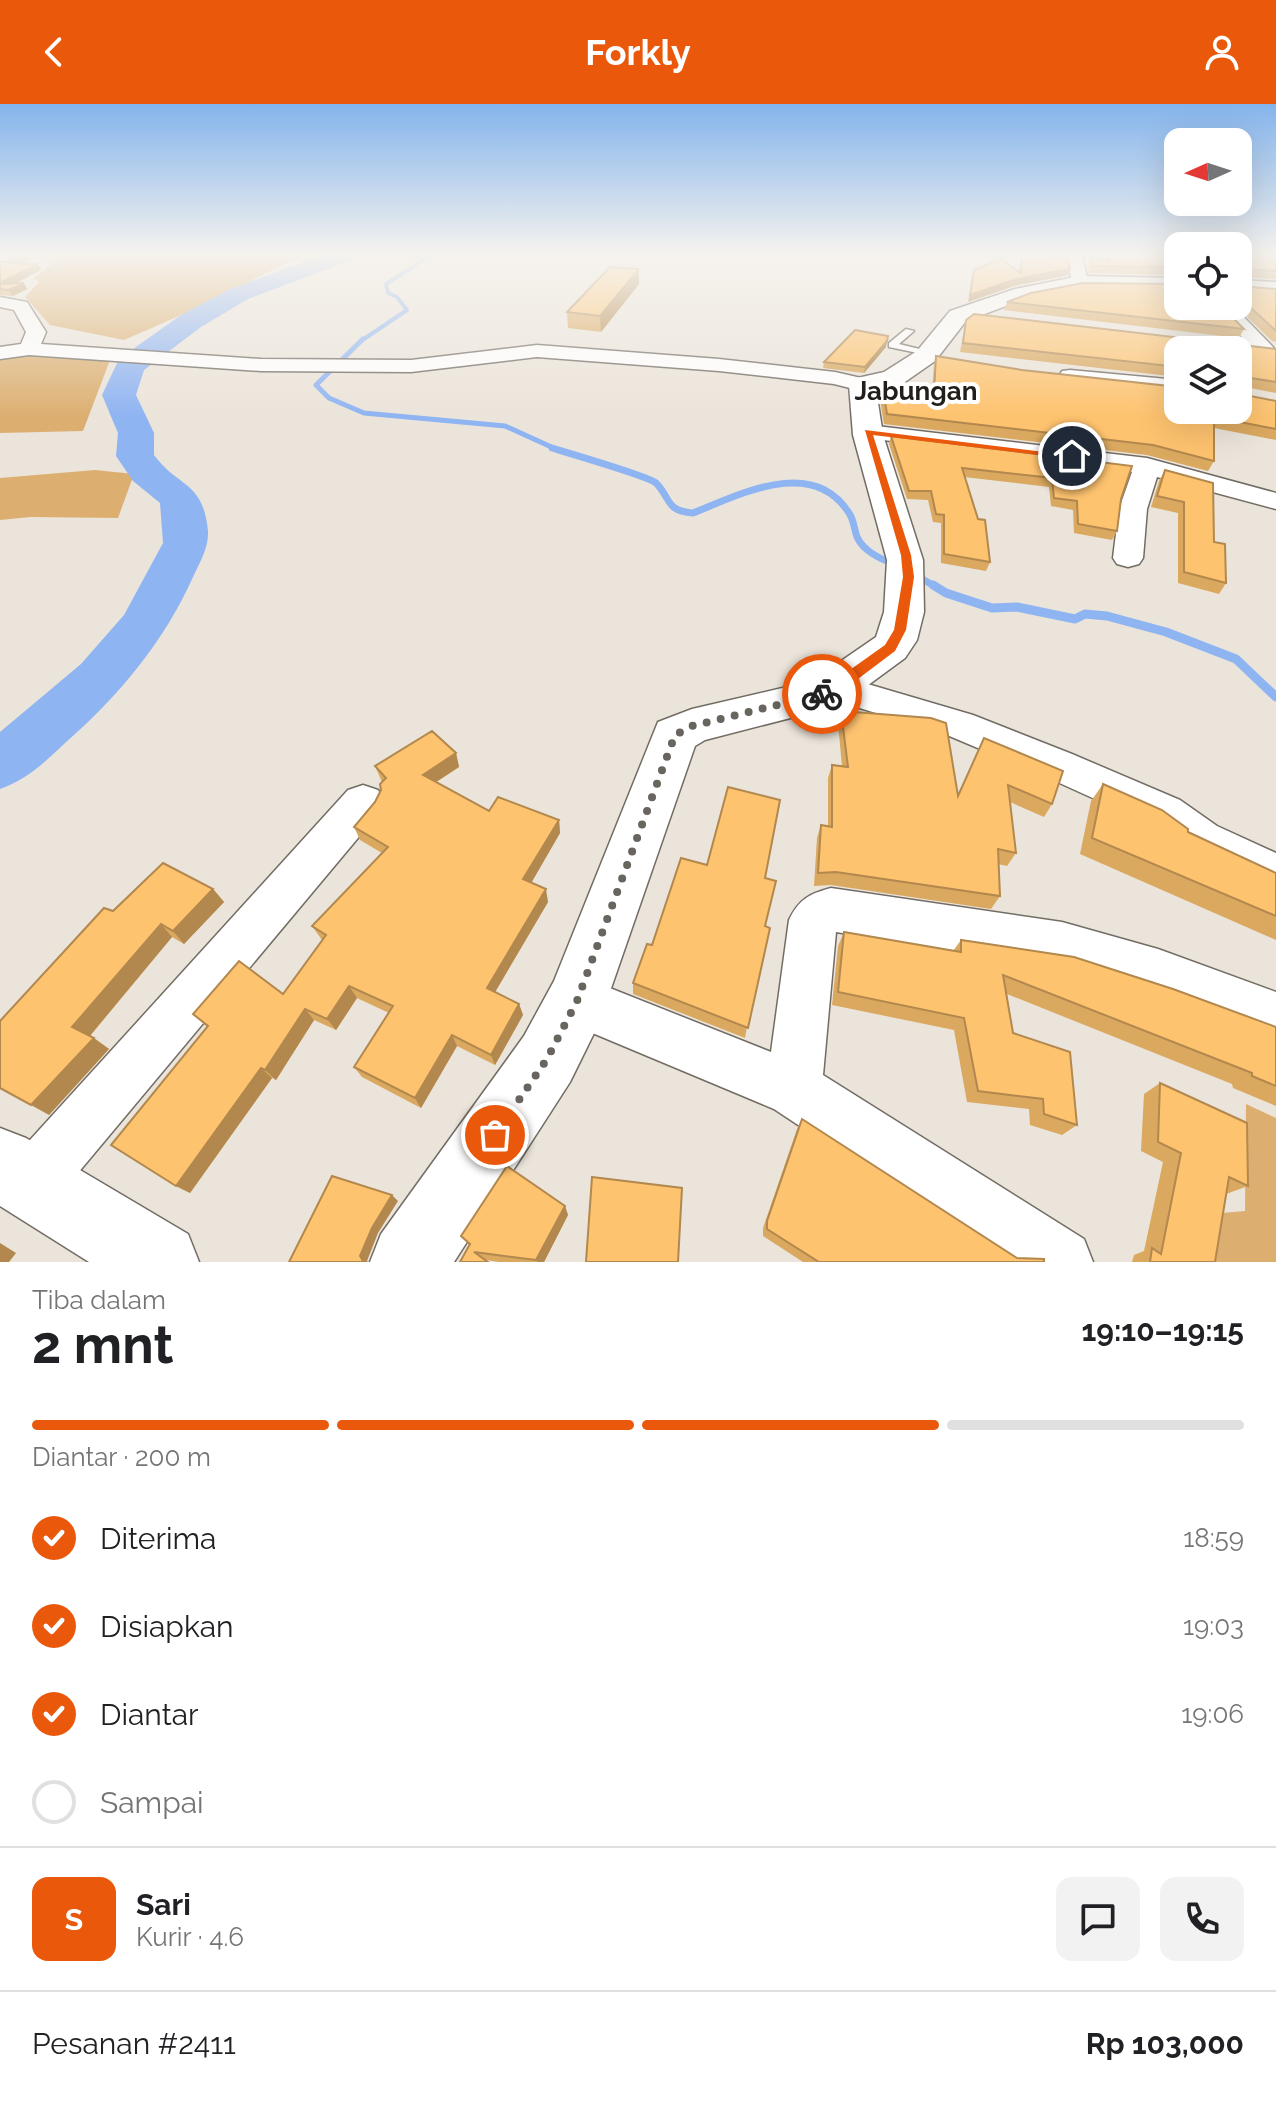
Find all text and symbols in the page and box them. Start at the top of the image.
icon: back [32,30,76,74]
icon: person [1200,30,1244,74]
text: Forkly [585,31,691,73]
north arrow [1164,128,1252,216]
map controls [1164,128,1252,424]
button: locate [1164,232,1252,320]
button: layers [1164,336,1252,424]
district label: Jabungan [855,376,977,406]
pin [1038,422,1106,490]
icon: home [1050,434,1094,478]
courier [782,654,862,734]
icon: bike [800,672,844,716]
pin [461,1101,529,1169]
icon: bag [473,1113,517,1157]
text: Tiba dalam [32,1285,166,1315]
text: 19:10–19:15 [1081,1313,1244,1348]
text: 2 mnt [32,1314,173,1375]
text: Diantar · 200 m [32,1442,211,1472]
icon: check [32,1516,76,1560]
text: Diterima [100,1521,216,1556]
text: 18:59 [1183,1523,1244,1553]
icon: check [32,1604,76,1648]
text: Disiapkan [100,1609,234,1644]
text: 19:03 [1183,1611,1244,1641]
icon: check [32,1692,76,1736]
text: Diantar [100,1697,199,1732]
text: 19:06 [1181,1699,1244,1729]
text: Sampai [100,1785,204,1820]
button: chat [1056,1877,1140,1961]
button: phone [1160,1877,1244,1961]
text: Sari [136,1887,191,1922]
text: S [65,1902,83,1937]
text: Kurir · 4.6 [136,1922,244,1952]
text: Pesanan #2411 [32,2026,236,2061]
text: Rp 103,000 [1086,2026,1244,2061]

